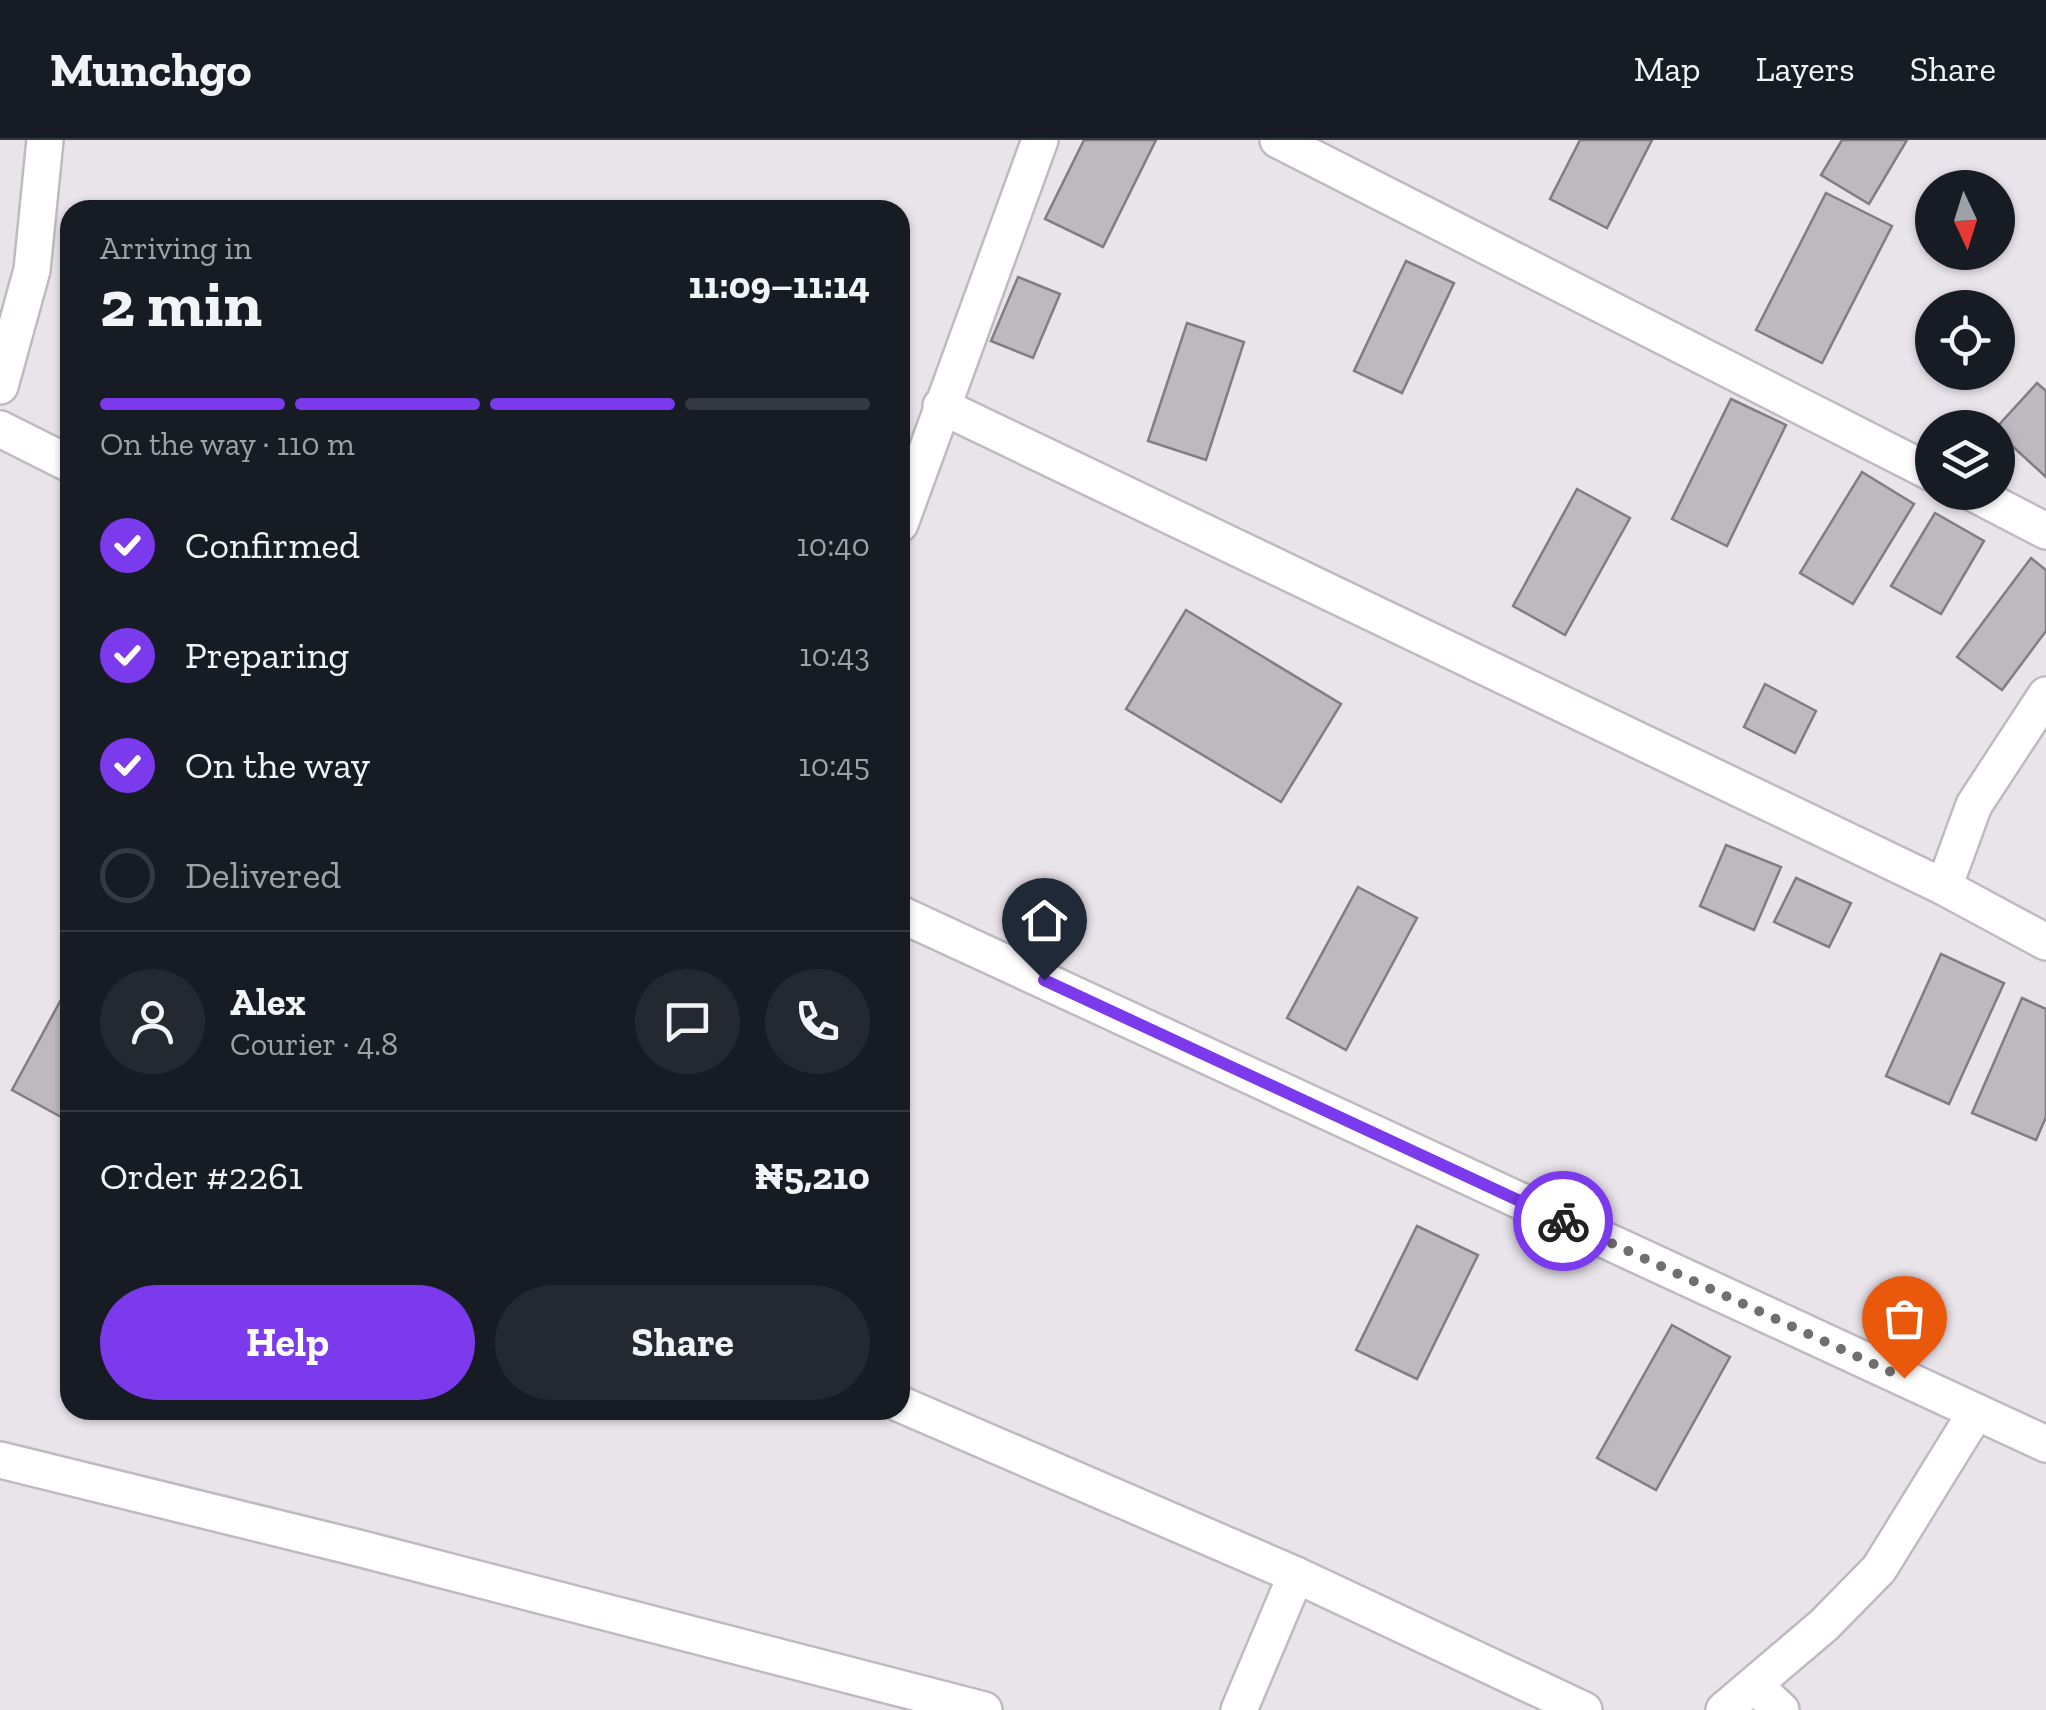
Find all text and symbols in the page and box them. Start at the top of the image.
text: Munchgo [50,41,252,98]
text: Map [1634,48,1701,90]
text: Layers [1756,48,1855,90]
text: Share [1910,48,1996,90]
north arrow [1915,170,2015,270]
map controls [1915,170,2015,510]
text: Arriving in [100,229,252,267]
text: 11:09–11:14 [689,262,870,308]
text: 2 min [100,265,262,343]
button: locate [1915,290,2015,390]
button: layers [1915,410,2015,510]
text: On the way · 110 m [100,425,355,463]
icon: check [100,518,155,573]
text: Confirmed [185,522,360,568]
text: 10:40 [796,526,870,564]
icon: check [100,628,155,683]
text: Preparing [185,632,349,678]
text: 10:43 [799,636,870,674]
icon: check [100,738,155,793]
text: On the way [185,742,370,788]
text: 10:45 [798,746,870,784]
text: Delivered [185,852,341,898]
pin [1002,878,1087,981]
icon: home [1017,893,1072,948]
button: person [100,969,205,1074]
button: chat [635,969,740,1074]
button: phone [765,969,870,1074]
text: Alex [230,979,306,1025]
text: Courier · 4.8 [230,1025,398,1063]
text: Order #2261 [100,1153,303,1199]
text: ₦5,210 [754,1153,870,1199]
courier [1513,1171,1613,1271]
icon: bike [1536,1194,1591,1249]
pin [1862,1276,1947,1379]
button: Help [100,1285,475,1400]
button: Share [495,1285,870,1400]
icon: bag [1877,1291,1932,1346]

